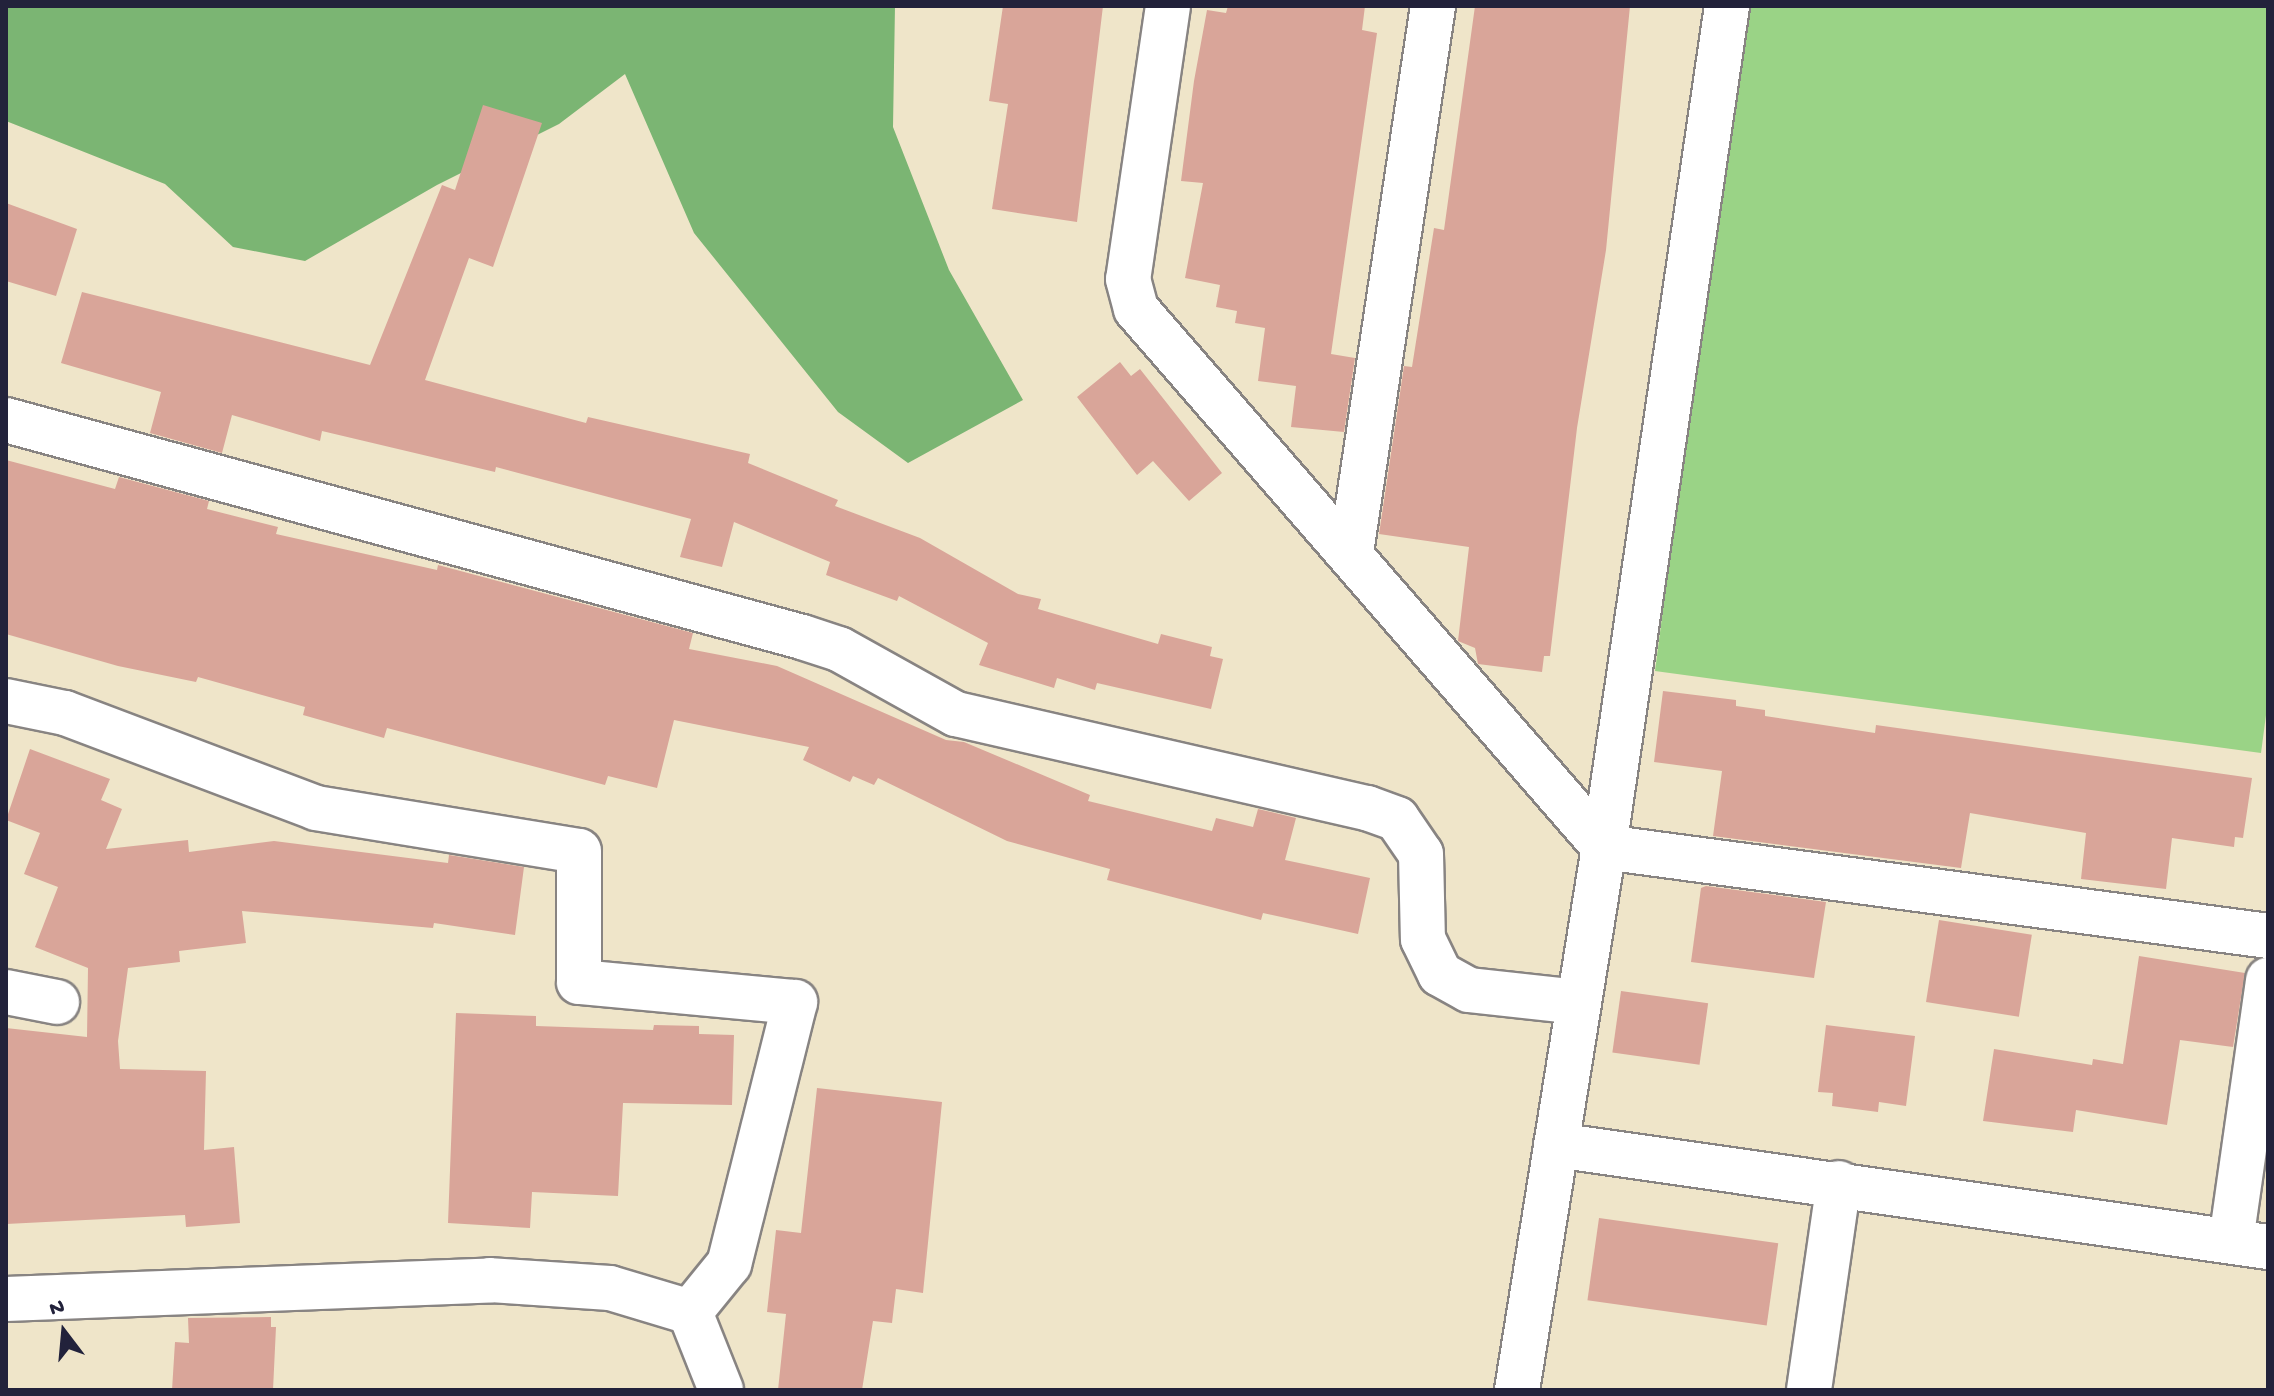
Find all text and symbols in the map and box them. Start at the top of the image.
north arrow [24,1292,104,1372]
text: N [47,1294,68,1323]

